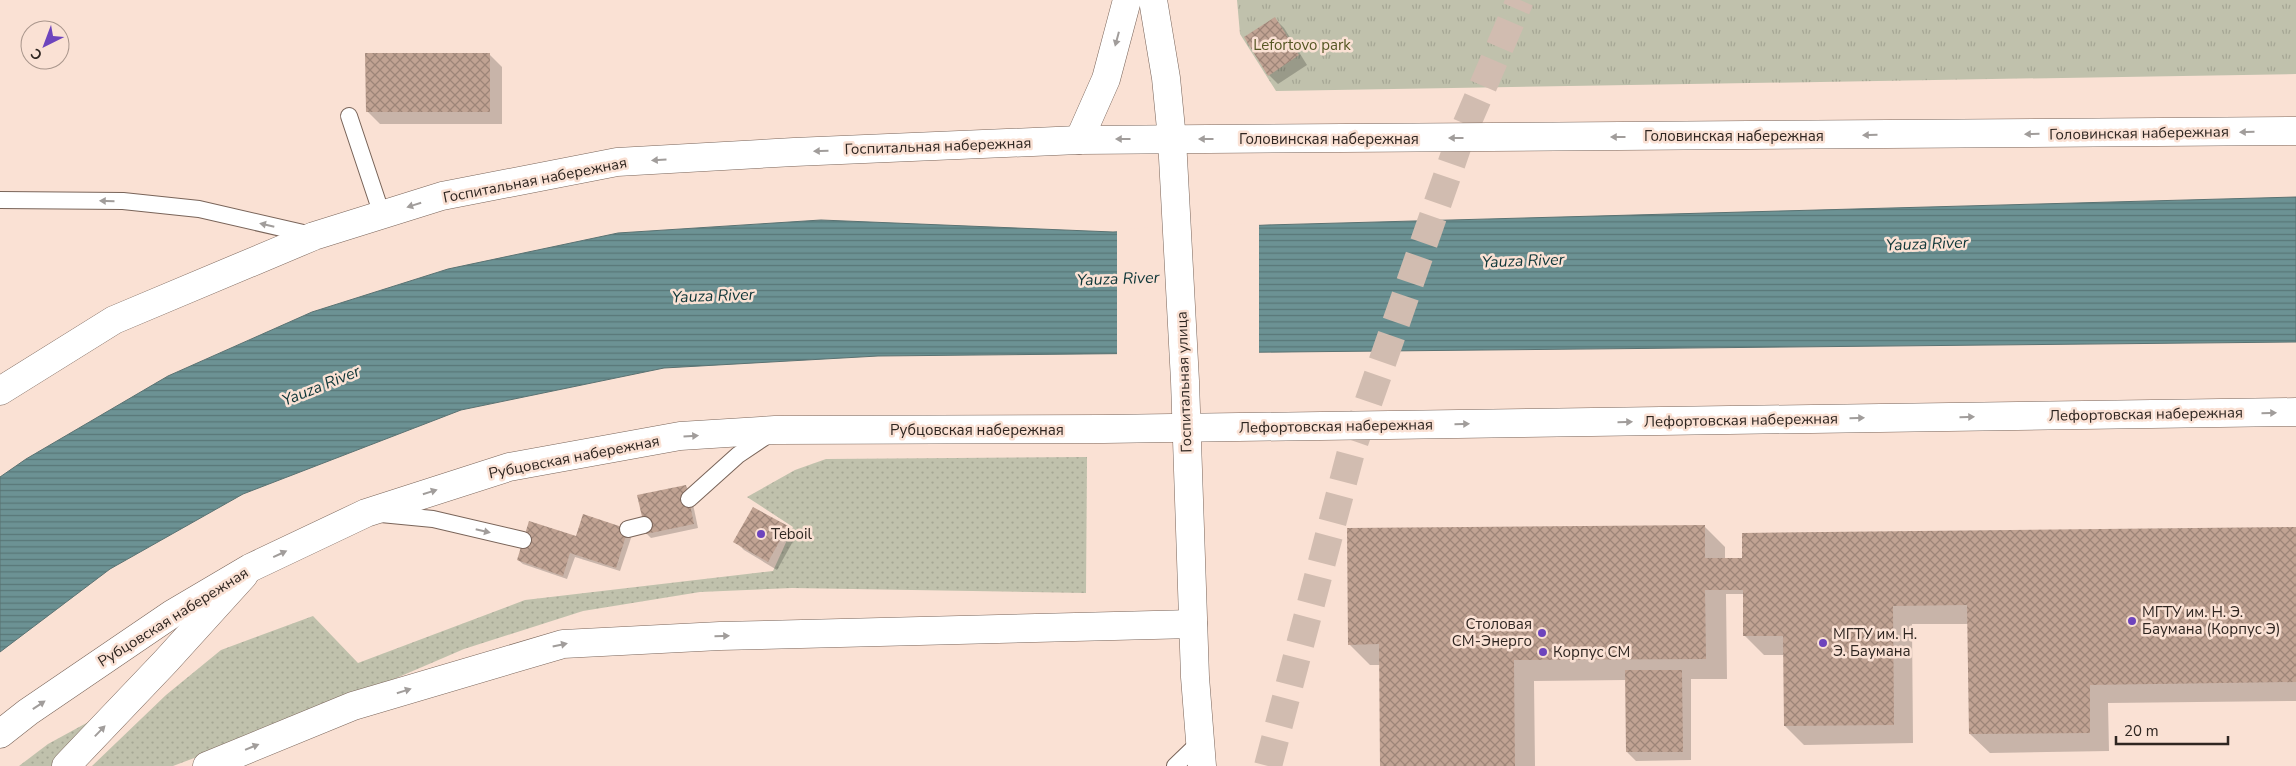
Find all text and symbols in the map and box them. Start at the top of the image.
north arrow [20,20,70,70]
one-way arrow [1112,32,1120,47]
park label: Lefortovo park [1253,35,1351,55]
text: С [26,44,47,65]
street label: Головинская набережная [2049,121,2229,145]
street label: Головинская набережная [1644,126,1824,146]
one-way arrow [2239,128,2255,136]
street label: Головинская набережная [1239,129,1419,149]
one-way arrow [2024,130,2040,138]
one-way arrow [1862,131,1878,139]
street label: Госпитальная набережная [844,133,1032,159]
one-way arrow [1610,133,1626,141]
one-way arrow [1447,134,1463,142]
one-way arrow [1197,135,1213,143]
one-way arrow [1115,136,1131,144]
one-way arrow [813,147,829,155]
street label: Госпитальная набережная [441,152,629,208]
one-way arrow [651,156,667,164]
one-way arrow [98,197,114,205]
one-way arrow [406,202,421,210]
one-way arrow [259,221,274,229]
water label: Yauza River [1885,232,1970,256]
water label: Yauza River [1481,249,1566,273]
water label: Yauza River [1076,267,1161,291]
water label: Yauza River [671,284,756,308]
street label: Госпитальная улица [1172,311,1196,453]
water label: Yauza River [279,360,365,412]
street label: Лефортовская набережная [2049,402,2243,426]
street label: Лефортовская набережная [1644,408,1838,432]
one-way arrow [2262,409,2278,417]
one-way arrow [1959,413,1975,421]
street label: Лефортовская набережная [1239,414,1433,438]
one-way arrow [1849,414,1865,422]
one-way arrow [1617,418,1633,426]
street label: Рубцовская набережная [890,420,1064,440]
one-way arrow [1454,420,1470,428]
street label: Рубцовская набережная [487,431,661,483]
one-way arrow [683,431,699,439]
one-way arrow [423,488,438,496]
place label: Teboil [771,524,812,544]
one-way arrow [476,527,491,535]
marker: Teboil [755,528,767,540]
one-way arrow [273,549,287,557]
street label: Рубцовская набережная [94,562,252,672]
place label: МГТУ им. Н. Э. Баумана (Корпус Э) [2142,602,2280,639]
place label: Столовая СМ-Энерго [1452,614,1532,651]
marker: МГТУ им. Н. Э. Баумана (Корпус Э) [2126,615,2138,627]
place label: МГТУ им. Н. Э. Баумана [1833,624,1917,661]
marker: Столовая СМ-Энерго [1536,627,1548,639]
one-way arrow [714,632,730,640]
marker: МГТУ им. Н. Э. Баумана [1817,637,1829,649]
one-way arrow [553,641,568,649]
place label: Корпус СМ [1553,642,1630,662]
marker: Корпус СМ [1537,646,1549,658]
one-way arrow [397,686,412,694]
one-way arrow [32,700,46,710]
scale bar [2116,714,2228,746]
text: 20 m [2124,721,2159,741]
one-way arrow [94,725,106,737]
one-way arrow [245,743,259,751]

